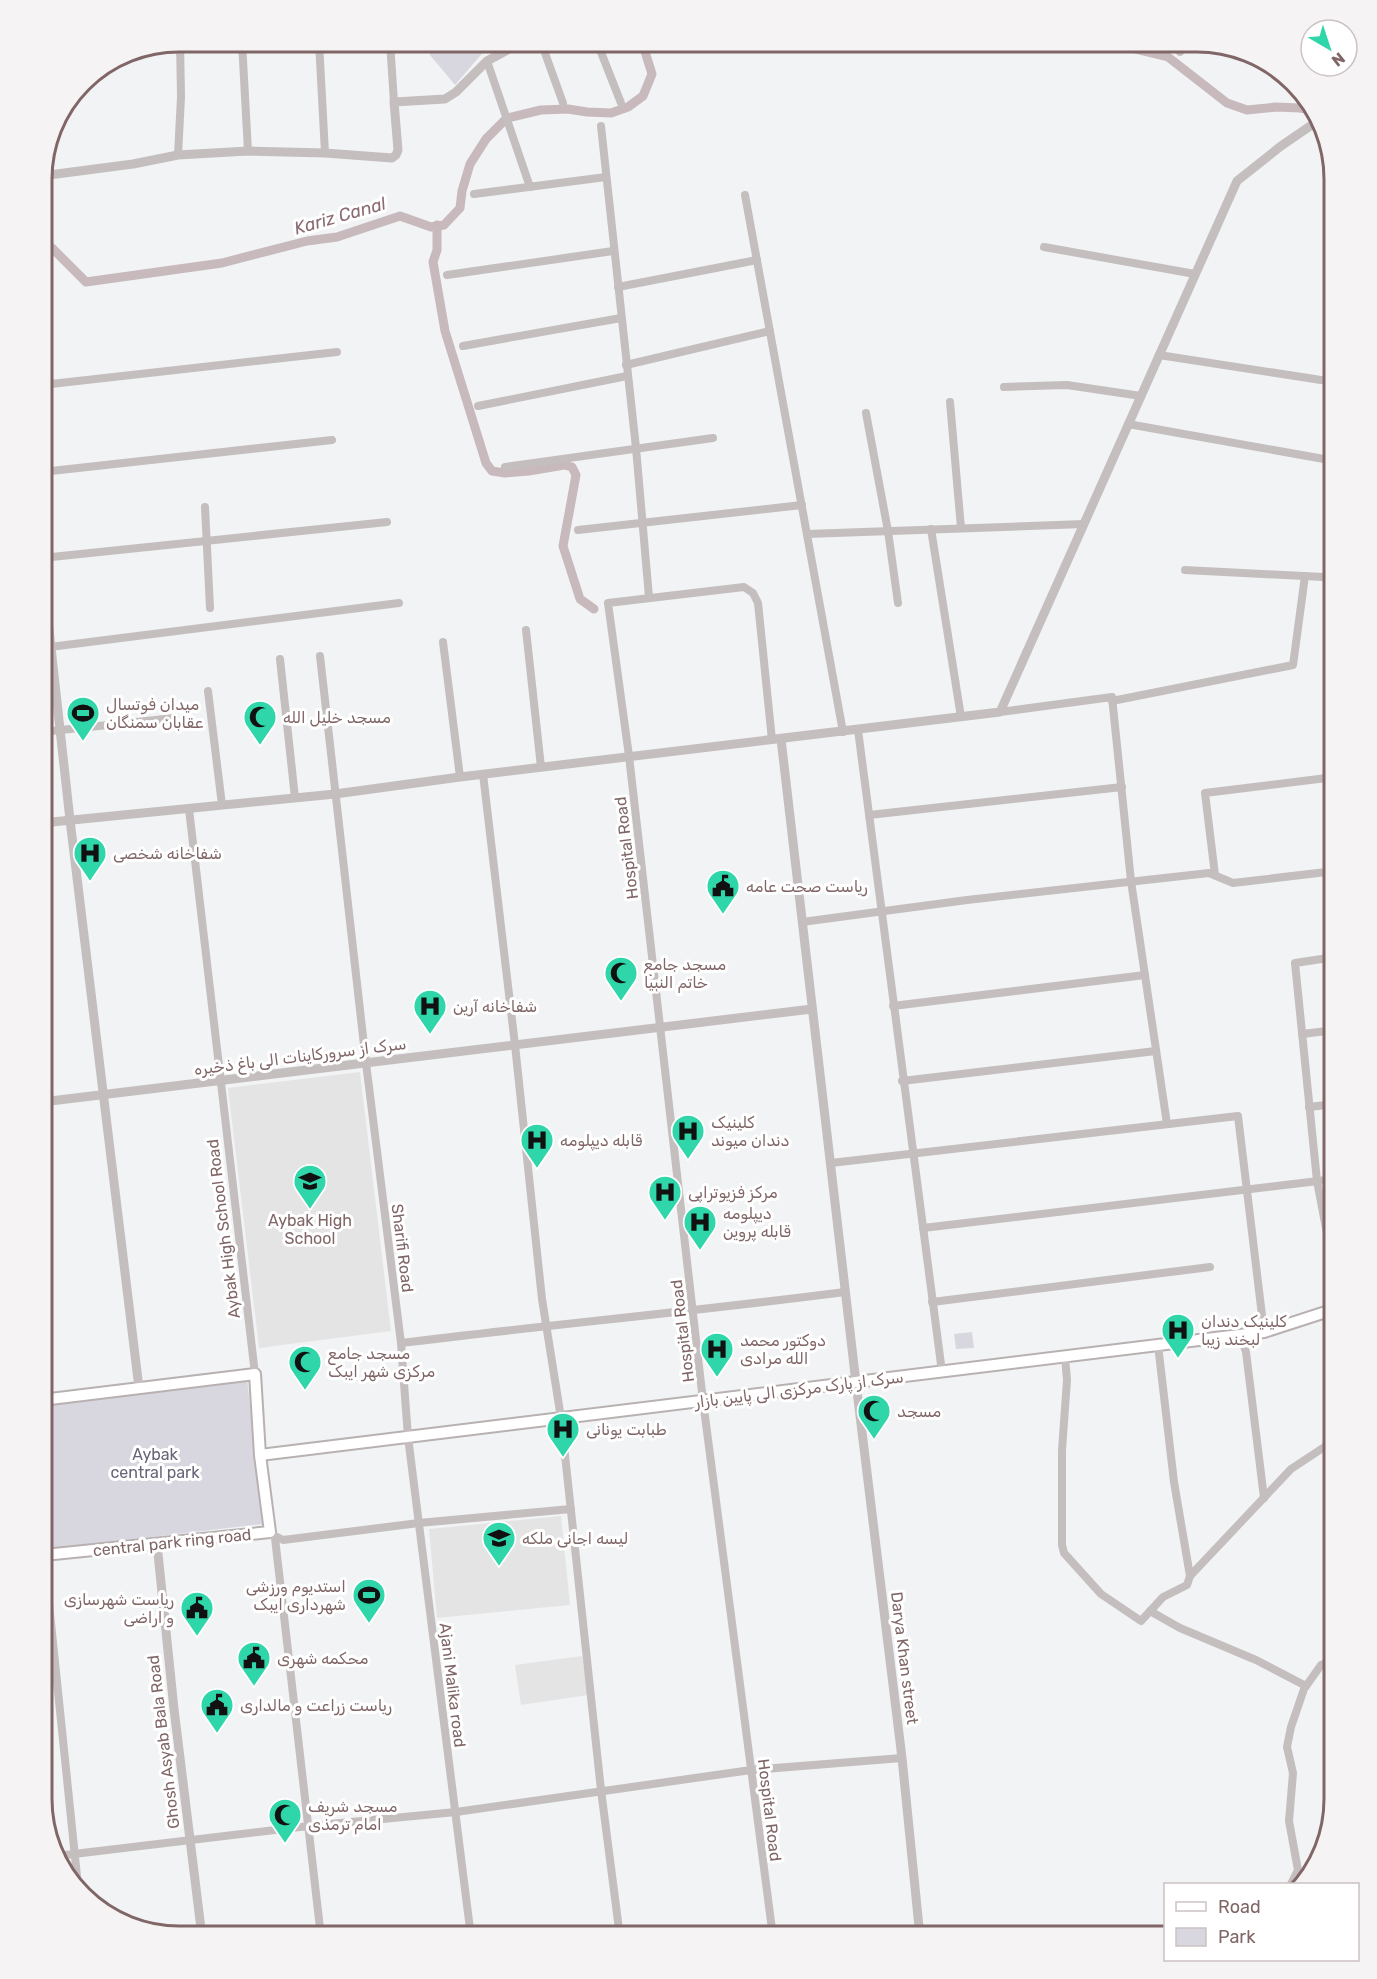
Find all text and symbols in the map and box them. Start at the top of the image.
north arrow [1299,18,1359,78]
text: N [1328,48,1349,70]
water label: Kariz Canal [292,192,389,240]
sports icon: میدان فوتسال عقابان سمنگان [65,695,101,742]
place label: میدان فوتسال عقابان سمنگان [106,695,204,732]
mosque icon: مسجد خلیل الله [242,699,278,746]
place label: مسجد خلیل الله [283,708,391,727]
street label: Hospital Road [611,796,642,900]
hospital icon: شفاخانه شخصی [72,835,108,882]
place label: شفاخانه شخصی [113,844,222,863]
public building icon: ریاست صحت عامه [705,868,741,915]
place label: ریاست صحت عامه [746,877,868,897]
mosque icon: مسجد جامع خاتم النبیا [603,955,639,1002]
place label: مسجد جامع خاتم النبیا [644,955,726,993]
hospital icon: شفاخانه آرین [412,988,448,1035]
place label: شفاخانه آرین [453,997,537,1017]
street label: سرک از سرورکاینات الی باغ ذخیره [193,1034,408,1081]
hospital icon: کلینیک دندان میوند [670,1113,706,1160]
place label: کلینیک دندان میوند [711,1113,789,1151]
hospital icon: قابله دیپلومه [519,1122,555,1169]
place label: قابله دیپلومه [560,1131,643,1151]
street label: Aybak High School Road [203,1138,244,1320]
school or university icon: Aybak High School [292,1163,328,1210]
hospital icon: مرکز فزیوتراپی [647,1174,683,1221]
place label: مرکز فزیوتراپی [688,1183,778,1203]
street label: Sharifi Road [388,1203,417,1293]
hospital icon: دیپلومه قابله پروین [682,1204,718,1251]
place label: دیپلومه قابله پروین [723,1204,791,1242]
place label: Aybak High School [268,1211,352,1248]
street label: Hospital Road [667,1279,698,1383]
hospital icon: کلینیک دندان لبخند زیبا [1160,1312,1196,1359]
place label: کلینیک دندان لبخند زیبا [1201,1312,1288,1350]
hospital icon: دوکتور محمد الله مرادی [699,1331,735,1378]
place label: دوکتور محمد الله مرادی [740,1331,826,1369]
mosque icon: مسجد جامع مرکزی شهر ایبک [287,1344,323,1391]
place label: مسجد جامع مرکزی شهر ایبک [328,1344,435,1382]
street label: سرک از پارک مرکزی الی پایین بازار [692,1367,905,1413]
mosque icon: مسجد [856,1393,892,1440]
place label: مسجد [897,1402,941,1421]
hospital icon: طبابت یونانی [545,1411,581,1458]
place label: طبابت یونانی [586,1420,667,1440]
park label: Aybak central park [111,1445,200,1482]
school or university icon: لیسه اجانی ملکه [481,1520,517,1567]
street label: central park ring road [92,1525,252,1560]
place label: لیسه اجانی ملکه [522,1529,628,1548]
place label: استدیوم ورزشی شهرداری ایبک [246,1577,346,1615]
sports icon: استدیوم ورزشی شهرداری ایبک [351,1577,387,1624]
place label: ریاست شهرسازی و اراضی [64,1590,174,1628]
public building icon: ریاست شهرسازی و اراضی [179,1590,215,1637]
street label: Darya Khan street [887,1591,922,1725]
street label: Ajani Malika road [435,1622,470,1748]
public building icon: محکمه شهری [236,1640,272,1687]
place label: محکمه شهری [277,1649,368,1669]
street label: Ghosh Asyab Bala Road [143,1654,184,1830]
public building icon: ریاست زراعت و مالداری [199,1687,235,1734]
place label: ریاست زراعت و مالداری [240,1696,392,1716]
street label: Hospital Road [754,1758,785,1862]
mosque icon: مسجد شریف امام ترمذی [267,1797,303,1844]
place label: مسجد شریف امام ترمذی [308,1797,397,1835]
legend [1164,1883,1359,1961]
text: Road [1218,1896,1261,1918]
text: Park [1218,1926,1256,1948]

